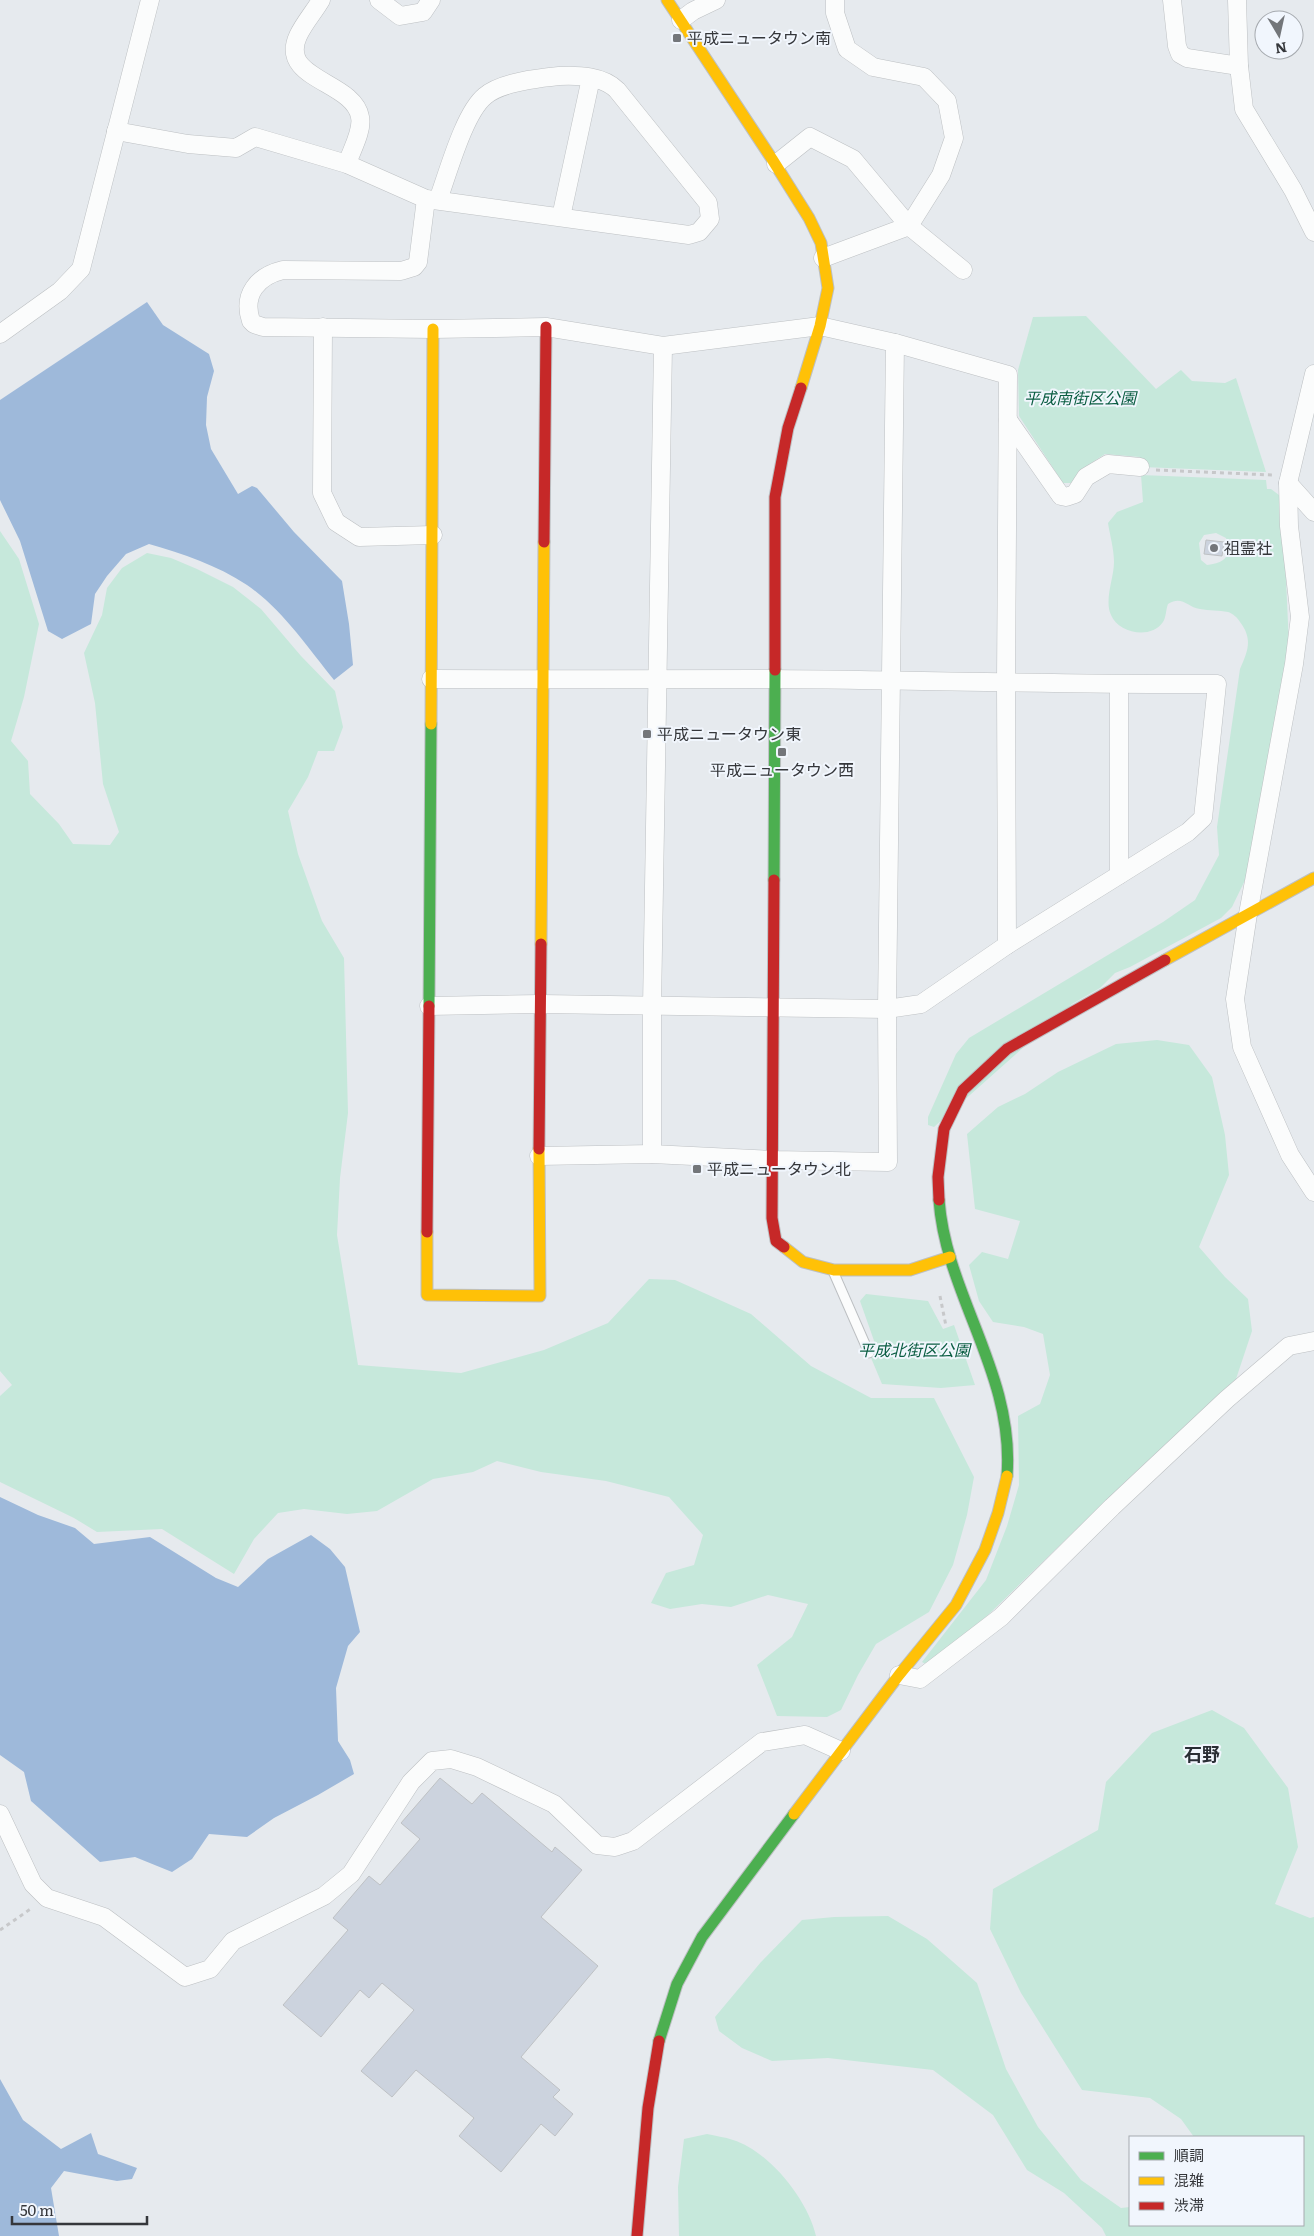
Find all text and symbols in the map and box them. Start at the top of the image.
north arrow [1254,10,1304,60]
place label: 平成ニュータウン南 [687,25,831,49]
marker: 平成ニュータウン南 [671,32,683,44]
text: N [1274,38,1289,60]
park label: 平成南街区公園 [1024,385,1138,409]
place label: 祖霊社 [1224,535,1272,559]
marker: 祖霊社 [1208,542,1220,554]
place label: 平成ニュータウン東 [657,721,801,745]
marker: 平成ニュータウン東 [641,728,653,740]
marker: 平成ニュータウン西 [776,746,788,758]
place label: 平成ニュータウン西 [710,757,854,781]
place label: 平成ニュータウン北 [707,1156,851,1180]
marker: 平成ニュータウン北 [691,1163,703,1175]
park label: 平成北街区公園 [858,1337,972,1361]
district label: 石野 [1184,1740,1220,1767]
legend [1129,2136,1304,2226]
text: 順調 [1174,2143,1204,2166]
text: 混雑 [1174,2168,1204,2191]
text: 渋滞 [1174,2193,1204,2216]
scale bar [12,2194,148,2226]
text: 50 m [20,2198,54,2221]

